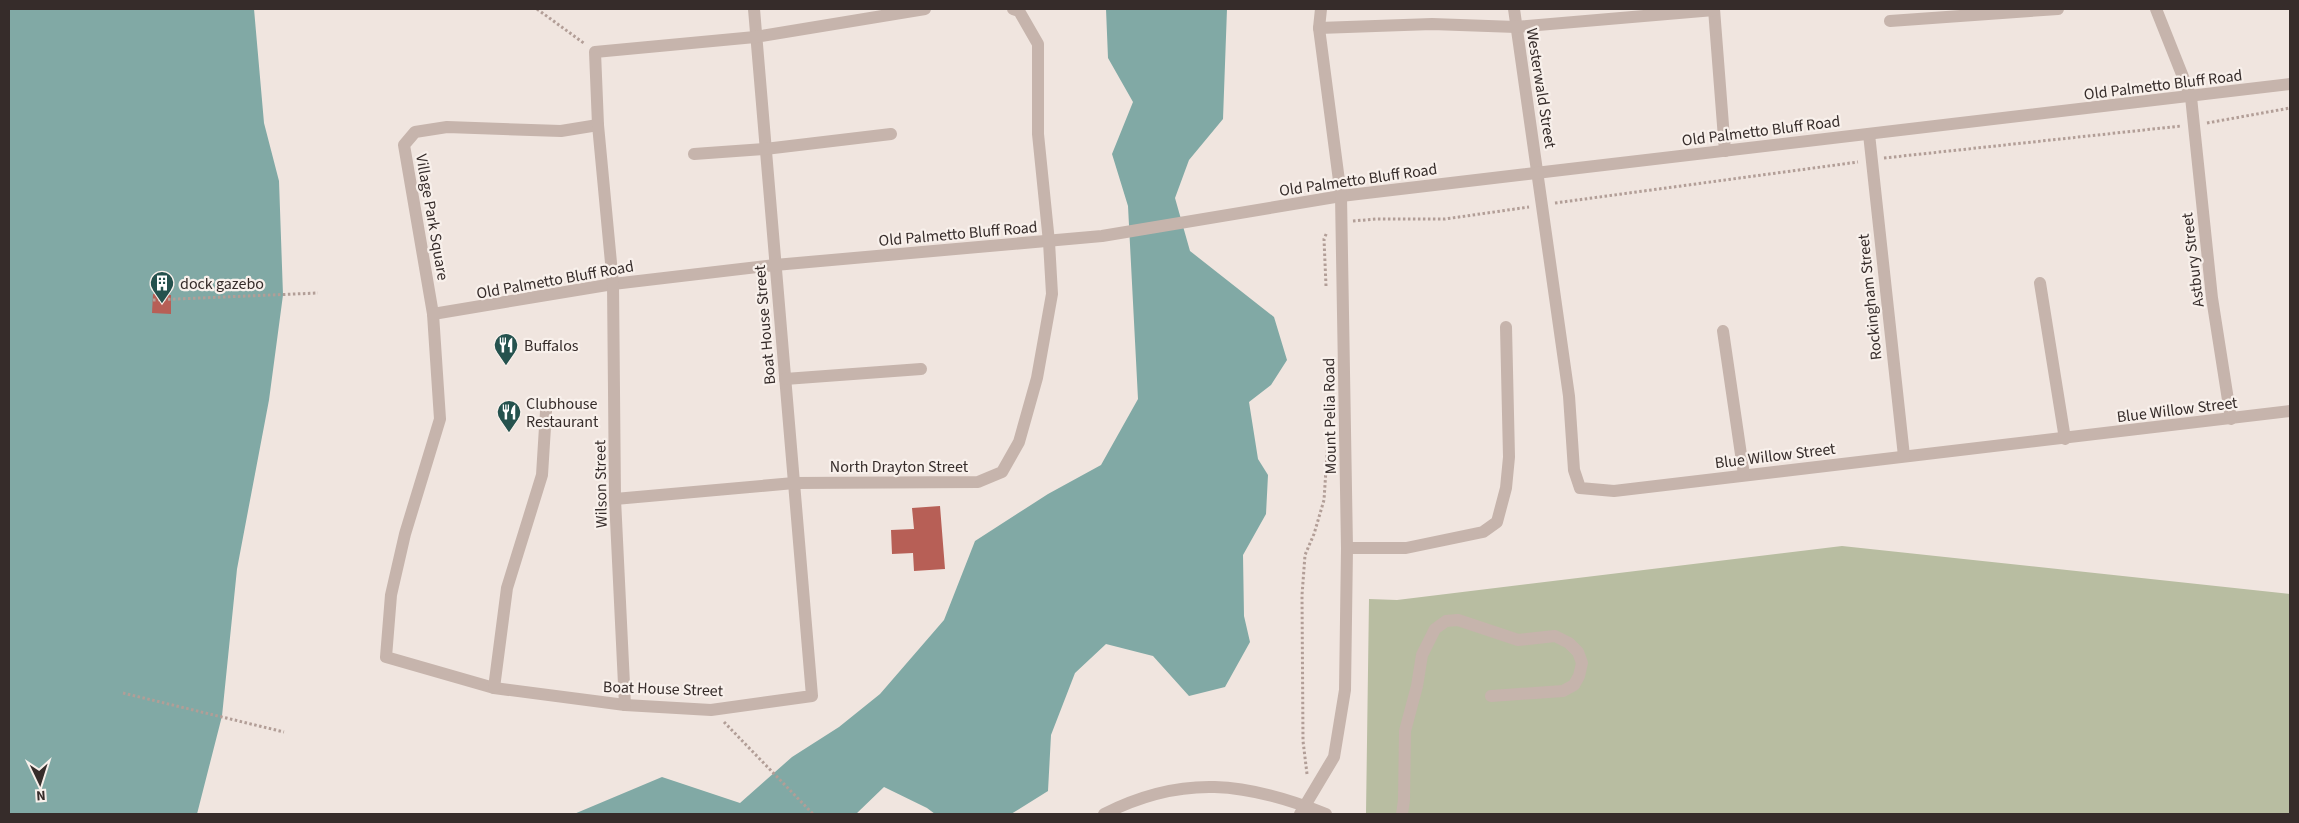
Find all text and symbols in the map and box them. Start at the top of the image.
street label: Westerwald Street [1521,26,1561,150]
street label: Old Palmetto Bluff Road [2083,64,2244,106]
street label: Old Palmetto Bluff Road [1681,110,1842,152]
street label: Village Park Square [410,152,454,282]
street label: Old Palmetto Bluff Road [1278,158,1439,202]
street label: Astbury Street [2176,211,2210,308]
street label: Old Palmetto Bluff Road [878,216,1038,252]
street label: Rockingham Street [1852,232,1888,361]
street label: Old Palmetto Bluff Road [475,255,636,305]
street label: Boat House Street [749,264,781,386]
building icon: dock gazebo [149,270,175,304]
place label: dock gazebo [180,273,264,295]
restaurant icon: Buffalos [493,332,519,366]
place label: Buffalos [524,335,579,357]
street label: Mount Pelia Road [1318,357,1342,474]
street label: Blue Willow Street [2116,392,2239,428]
place label: Clubhouse Restaurant [526,393,599,433]
restaurant icon: Clubhouse Restaurant [496,399,522,433]
street label: Blue Willow Street [1714,438,1837,474]
street label: Wilson Street [589,439,613,528]
street label: North Drayton Street [830,456,969,478]
street label: Boat House Street [603,676,724,702]
north arrow [15,758,65,808]
text: N [35,785,46,805]

